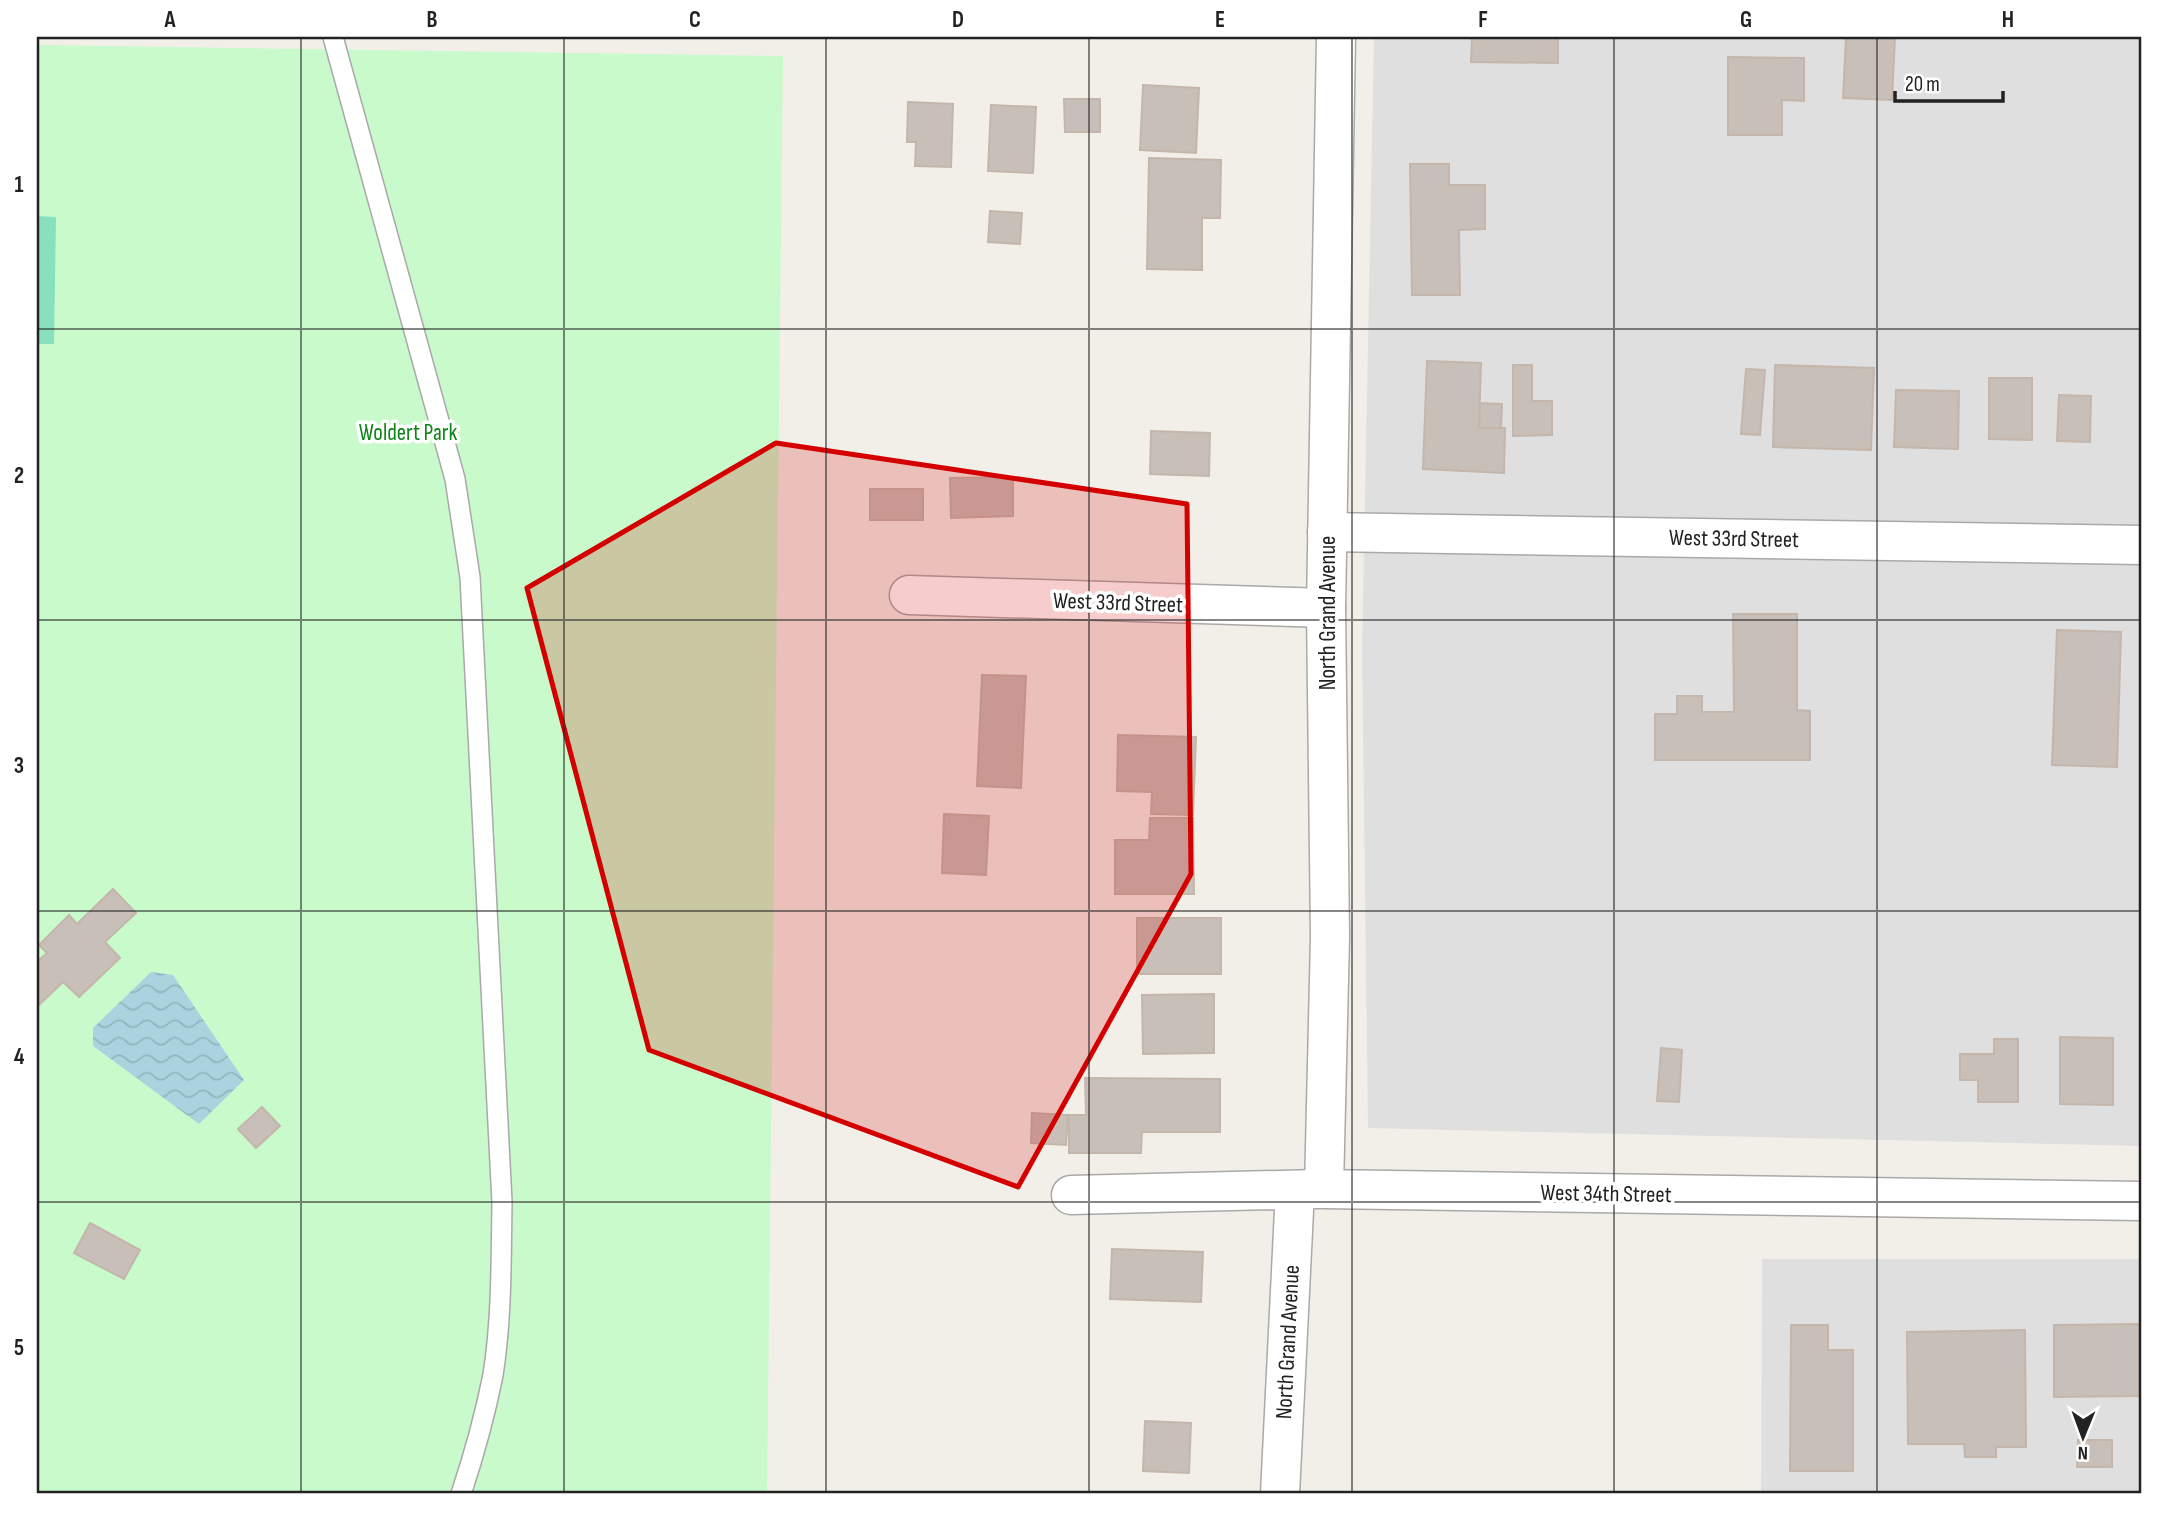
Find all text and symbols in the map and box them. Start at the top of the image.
text: A [164,6,177,34]
text: B [427,6,438,34]
text: C [689,6,701,34]
text: D [952,6,964,34]
text: E [1215,6,1225,34]
text: F [1478,6,1488,34]
text: G [1740,6,1752,34]
text: H [2002,6,2014,34]
scale bar [1895,60,2003,104]
text: 20 m [1905,72,1940,97]
text: 1 [14,171,24,199]
park label: Woldert Park [359,419,457,447]
text: 2 [14,462,24,490]
street label: West 33rd Street [1669,524,1799,554]
street label: North Grand Avenue [1314,536,1342,690]
street label: West 33rd Street [1052,587,1183,619]
text: 3 [14,752,24,780]
text: 4 [14,1043,25,1071]
street label: West 34th Street [1540,1179,1672,1209]
street label: North Grand Avenue [1270,1264,1306,1420]
text: 5 [14,1334,24,1362]
north arrow [2048,1402,2118,1472]
text: N [2077,1441,2088,1464]

